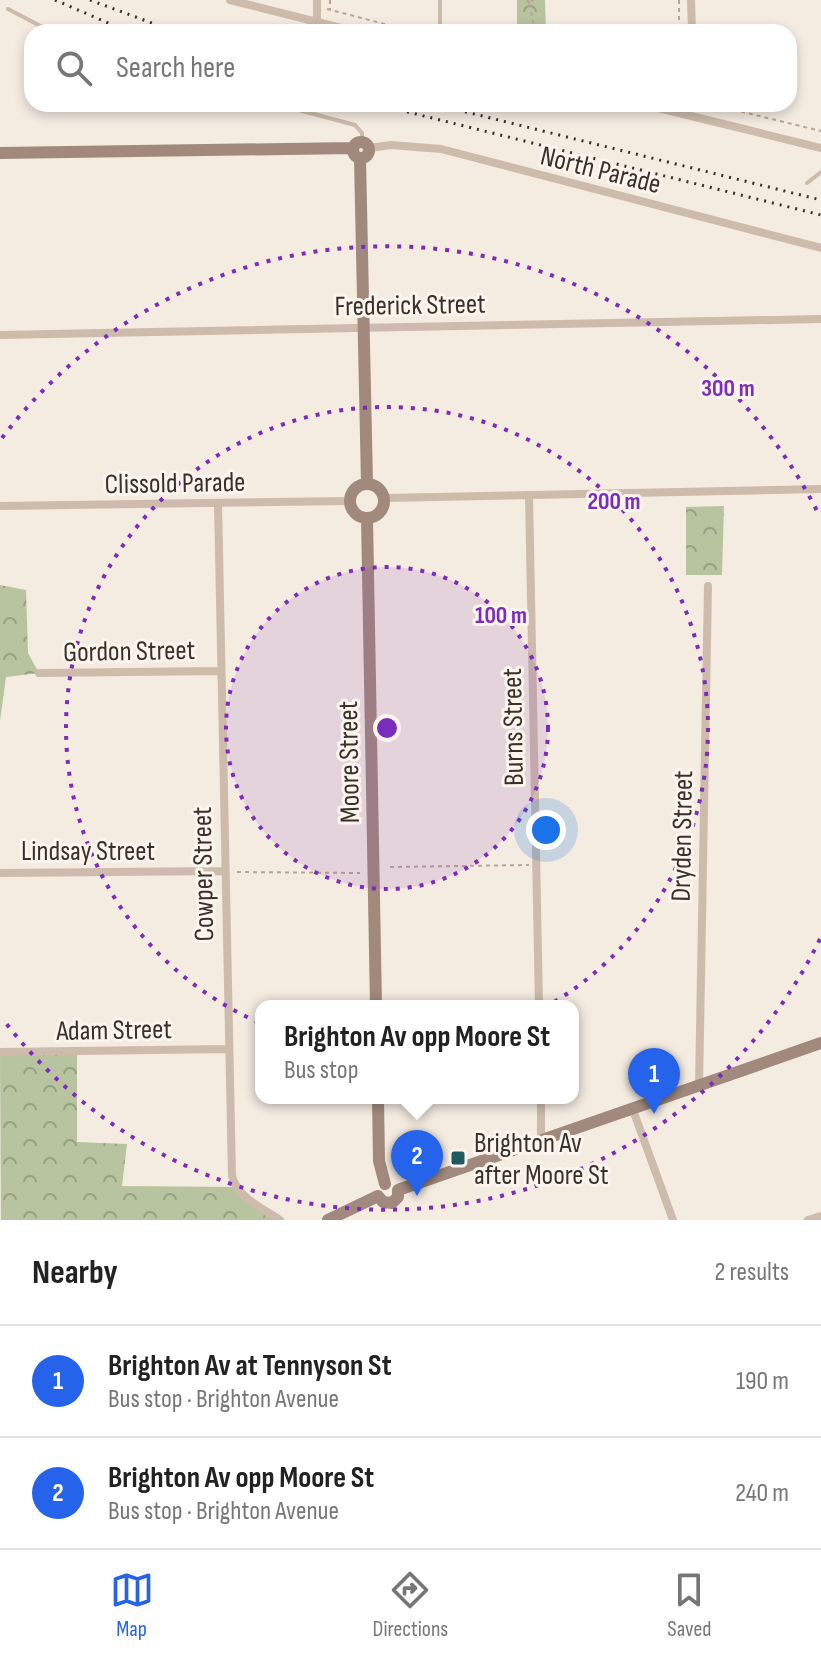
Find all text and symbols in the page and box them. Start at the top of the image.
search box [24,24,797,112]
icon: search [52,46,96,90]
text: Search here [116,50,235,86]
street label: North Parade [537,140,664,201]
street label: Frederick Street [334,288,486,323]
text: 300 m [701,374,755,403]
street label: Clissold Parade [104,466,246,501]
text: 200 m [587,487,641,516]
text: 100 m [475,601,527,630]
street label: Gordon Street [63,634,195,669]
street label: Burns Street [496,668,531,786]
street label: Moore Street [332,701,367,823]
centre of rings [373,714,401,742]
street label: Dryden Street [665,770,700,902]
street label: Cowper Street [186,806,221,942]
your location [526,810,566,850]
street label: Lindsay Street [21,835,155,868]
popup [255,1000,579,1104]
street label: Adam Street [55,1013,172,1048]
text: Brighton Av opp Moore St [284,1019,550,1055]
pin: 1 [628,1048,680,1114]
text: Bus stop [284,1055,358,1086]
place label: Brighton Av after Moore St [474,1127,609,1192]
pin: 2 [391,1130,443,1196]
marker: Brighton Av after Moore St [449,1149,467,1167]
text: Nearby [32,1252,118,1293]
text: 2 results [715,1257,789,1288]
text: Brighton Av at Tennyson St [108,1348,392,1384]
text: 1 [53,1366,63,1397]
text: 190 m [736,1366,789,1397]
text: Bus stop · Brighton Avenue [108,1384,339,1415]
text: Brighton Av opp Moore St [108,1460,374,1496]
text: 2 [52,1478,64,1509]
text: 240 m [735,1478,789,1509]
text: Bus stop · Brighton Avenue [108,1496,339,1527]
tab: Map [110,1568,154,1643]
tab: Directions [373,1568,448,1643]
tab: Saved [667,1568,711,1643]

